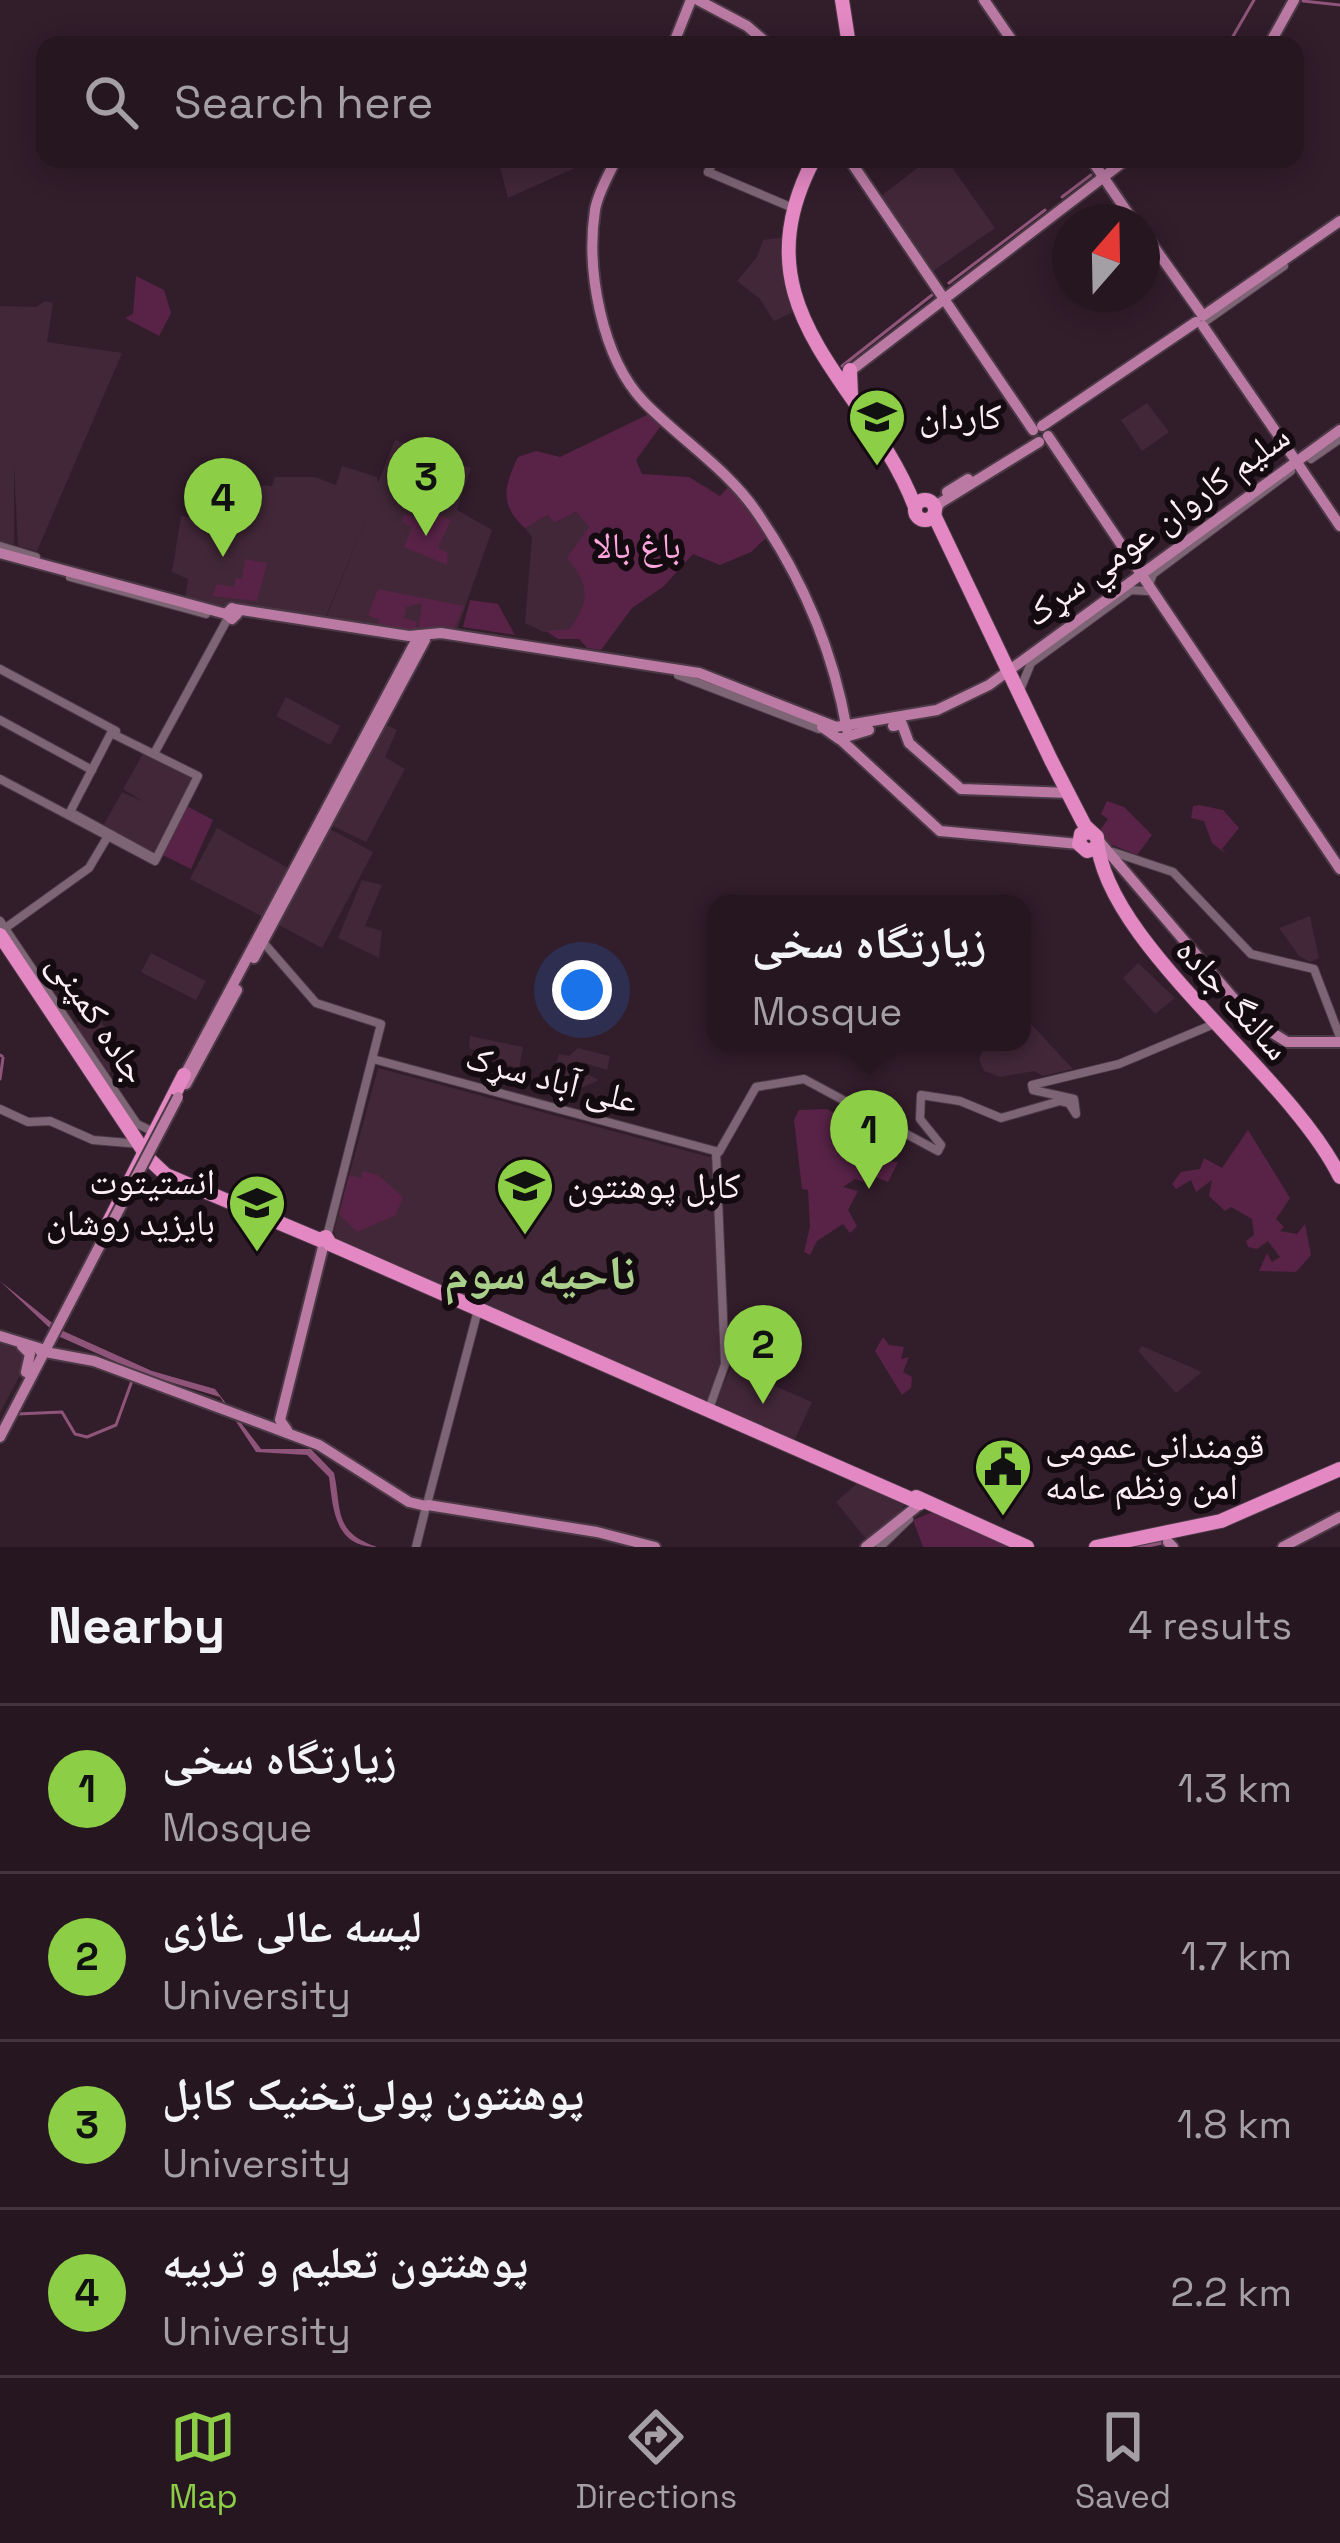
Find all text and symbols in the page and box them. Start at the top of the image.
search box [36,36,1304,168]
icon: search [78,69,144,135]
text: Search here [174,74,433,131]
north arrow [1052,204,1160,312]
school or university icon: کاردان [846,386,908,468]
place label: کاردان [919,394,1002,440]
street label: سلیم کاروان عومي سړک [1015,413,1302,641]
pin: 3 [387,437,465,536]
pin: 4 [184,458,262,557]
park label: باغ بالا [593,523,681,569]
popup [707,895,1031,1051]
text: زیارتگاه سخی [752,914,986,971]
street label: سالنگ جاده [1166,928,1300,1070]
street label: جاده کمپنی [37,943,159,1093]
your location [552,960,612,1020]
text: Mosque [752,987,902,1036]
street label: علی آباد سړک [461,1034,643,1124]
pin: 1 [830,1090,908,1189]
school or university icon: کابل پوهنتون [494,1155,556,1237]
place label: انستیتوت بایزید روشان [46,1159,215,1246]
place label: کابل پوهنتون [567,1163,740,1209]
school or university icon: انستیتوت بایزید روشان [226,1172,288,1254]
district label: ناحیه سوم [444,1242,636,1306]
pin: 2 [724,1305,802,1404]
place label: قومندانی عمومی امن ونظم عامه [1045,1423,1264,1510]
public building icon: قومندانی عمومی امن ونظم عامه [972,1436,1034,1518]
text: Nearby [48,1593,225,1658]
text: 4 results [1128,1601,1292,1650]
text: زیارتگاه سخی [162,1730,396,1787]
text: 1 [78,1764,96,1813]
text: 1.3 km [1178,1764,1292,1813]
text: Mosque [162,1803,312,1852]
text: لیسه عالی غازی [162,1898,422,1955]
text: 2 [75,1932,99,1981]
text: 1.7 km [1181,1932,1292,1981]
text: University [162,1971,351,2020]
text: پوهنتون پولی‌تخنیک کابل [162,2066,584,2123]
text: 3 [75,2100,99,2149]
text: 1.8 km [1177,2100,1292,2149]
text: University [162,2139,351,2188]
text: پوهنتون تعلیم و تربیه [162,2234,528,2291]
text: 4 [75,2268,99,2317]
text: 2.2 km [1171,2268,1292,2317]
text: University [162,2307,351,2356]
tab: Map [169,2404,238,2518]
tab: Directions [575,2404,737,2518]
tab: Saved [1075,2404,1171,2518]

